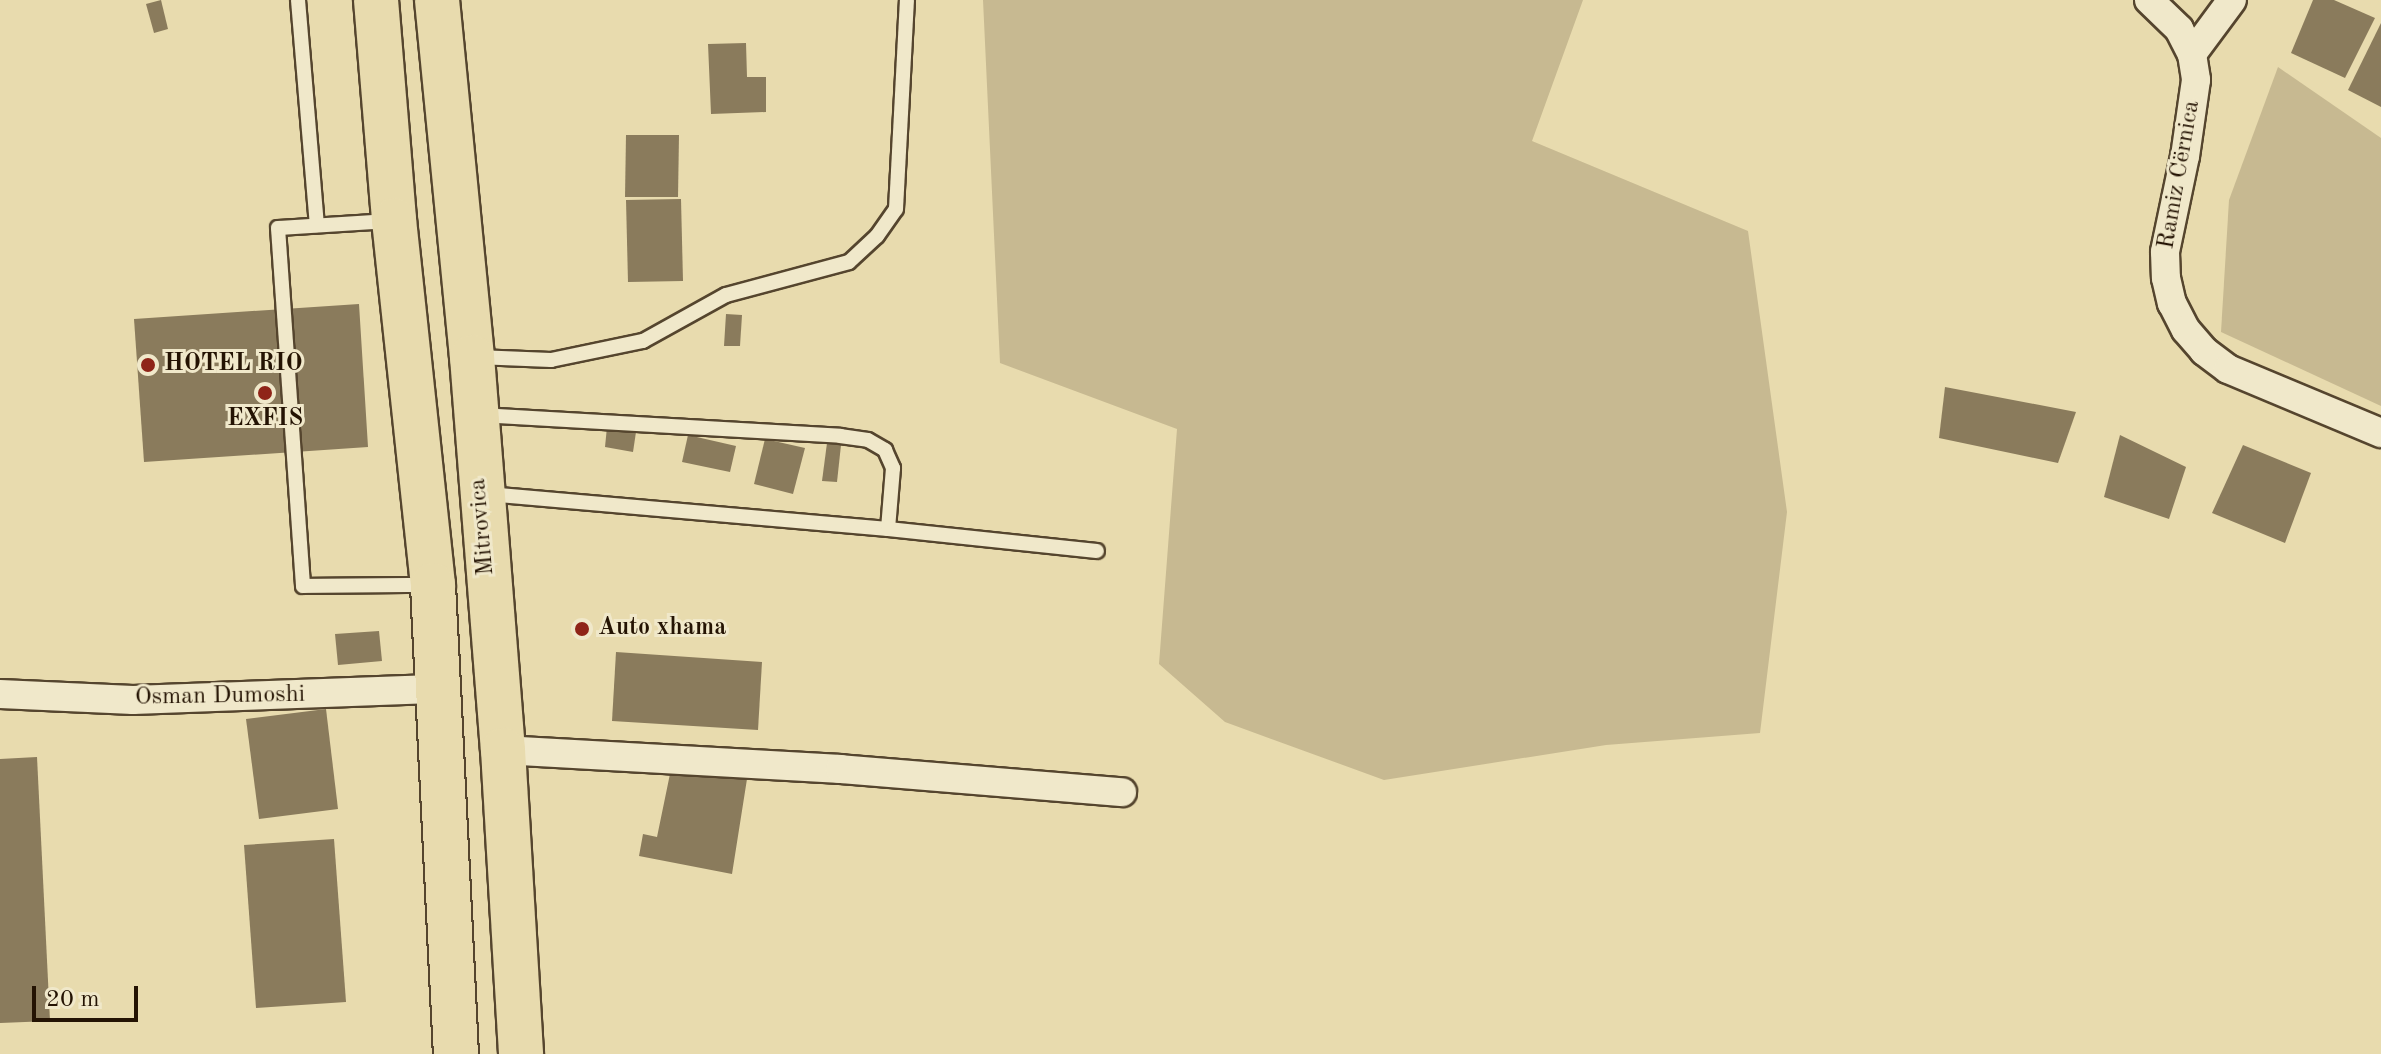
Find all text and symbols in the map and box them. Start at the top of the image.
street label: Ramiz Cërnica [2153,98,2207,252]
place label: HOTEL RIO [164,351,303,379]
marker: HOTEL RIO [139,356,157,374]
marker: EXFIS [256,384,274,402]
place label: EXFIS [227,406,303,434]
street label: Mitrovica [464,477,502,577]
place label: Auto xhama [598,615,726,643]
marker: Auto xhama [573,620,591,638]
street label: Osman Dumoshi [135,681,305,713]
scale bar [36,970,142,1020]
text: 20 m [46,988,100,1012]

